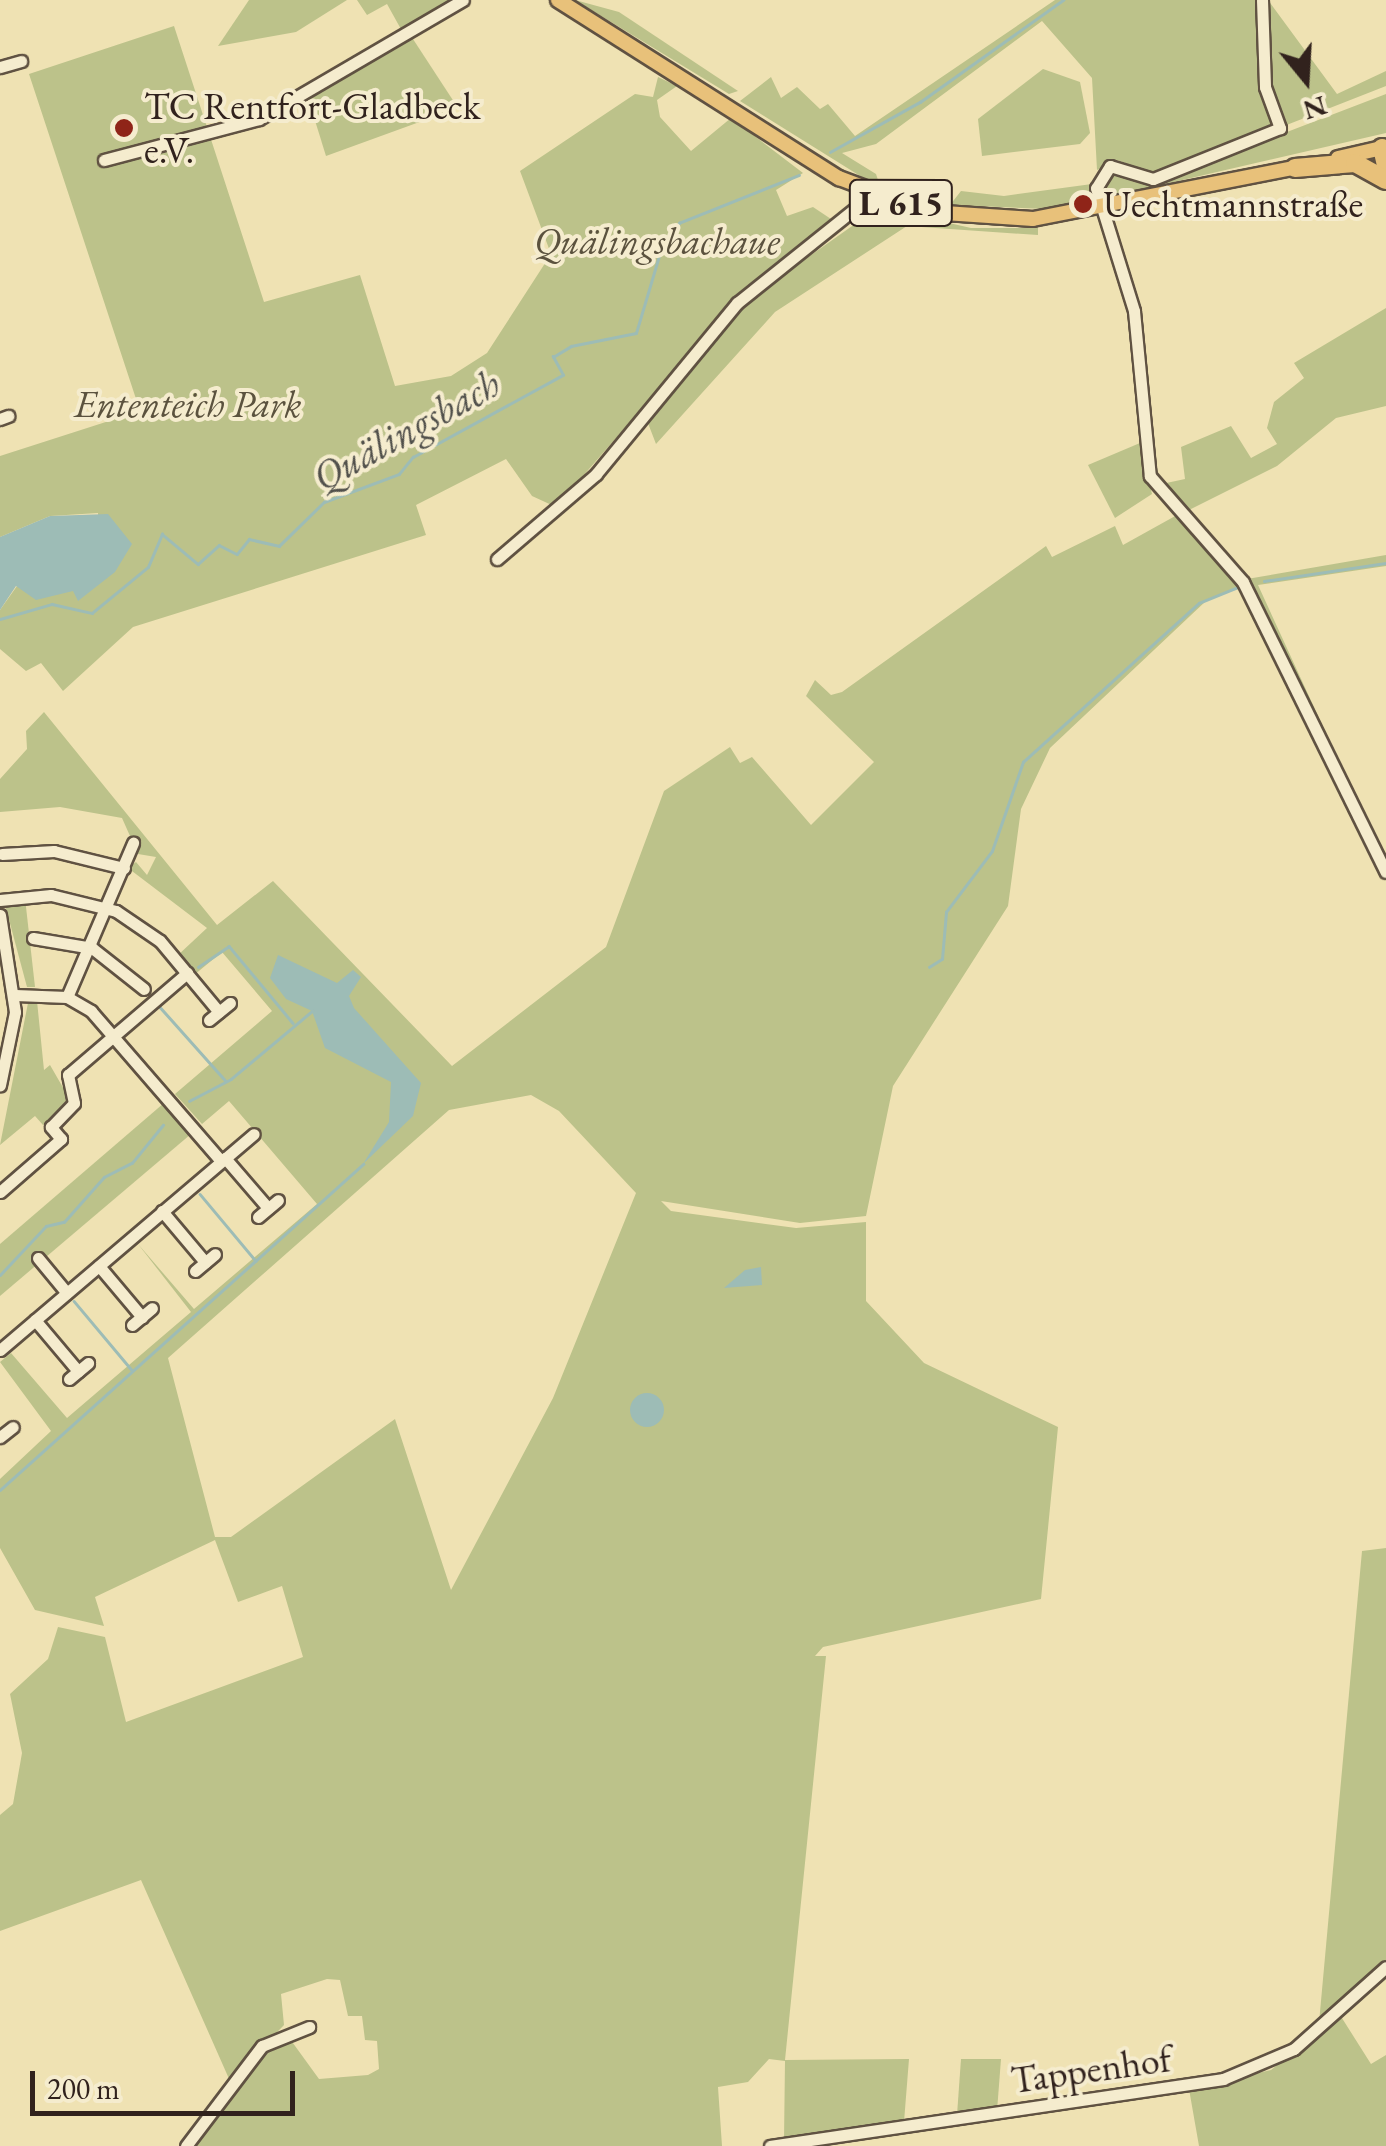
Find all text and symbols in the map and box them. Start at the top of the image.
north arrow [1256,30,1356,130]
place label: TC Rentfort-Gladbeck e.V. [144,83,481,172]
text: N [1299,88,1332,129]
marker: TC Rentfort-Gladbeck e.V. [113,117,135,139]
road number: L 615 [848,173,954,233]
place label: Uechtmannstraße [1103,181,1363,227]
marker: Uechtmannstraße [1072,193,1094,215]
park label: Quälingsbachaue [534,218,780,264]
water label: Quälingsbach [304,359,508,501]
park label: Ententeich Park [74,381,302,427]
street label: Tappenhof [1008,2035,1174,2103]
scale bar [35,2051,300,2113]
text: 200 m [47,2069,120,2108]

